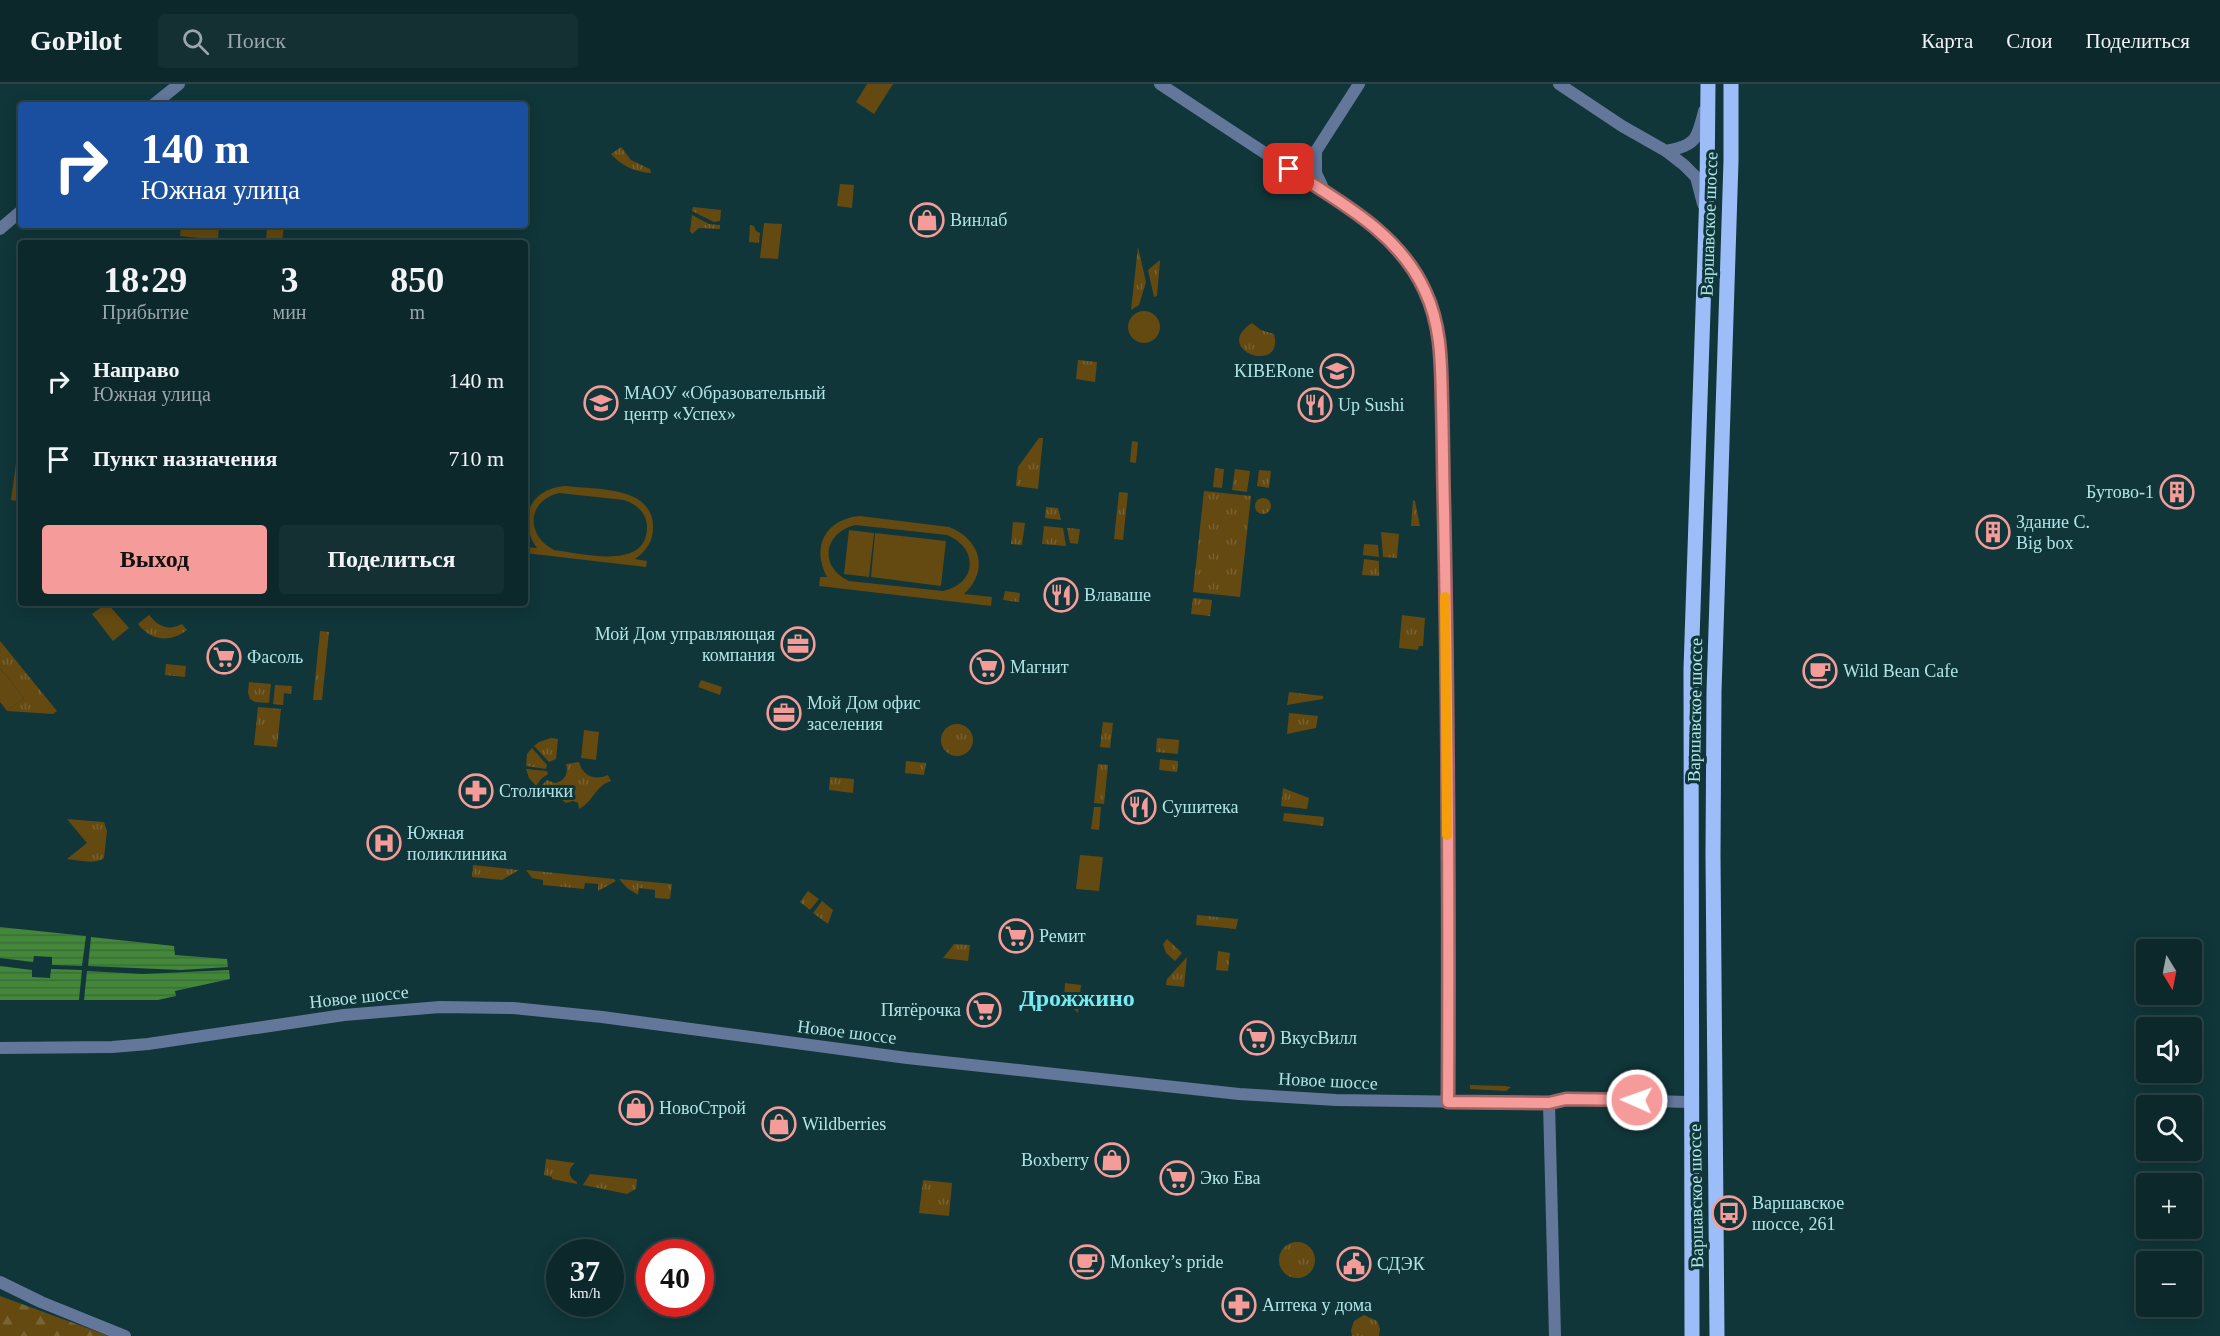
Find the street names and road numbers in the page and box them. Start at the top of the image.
street label: Варшавское шоссе [1696,152,1722,296]
street label: Варшавское шоссе [1684,638,1706,782]
street label: Новое шоссе [308,982,410,1012]
street label: Новое шоссе [796,1016,898,1048]
street label: Новое шоссе [1278,1068,1378,1094]
street label: Варшавское шоссе [1685,1124,1707,1268]

